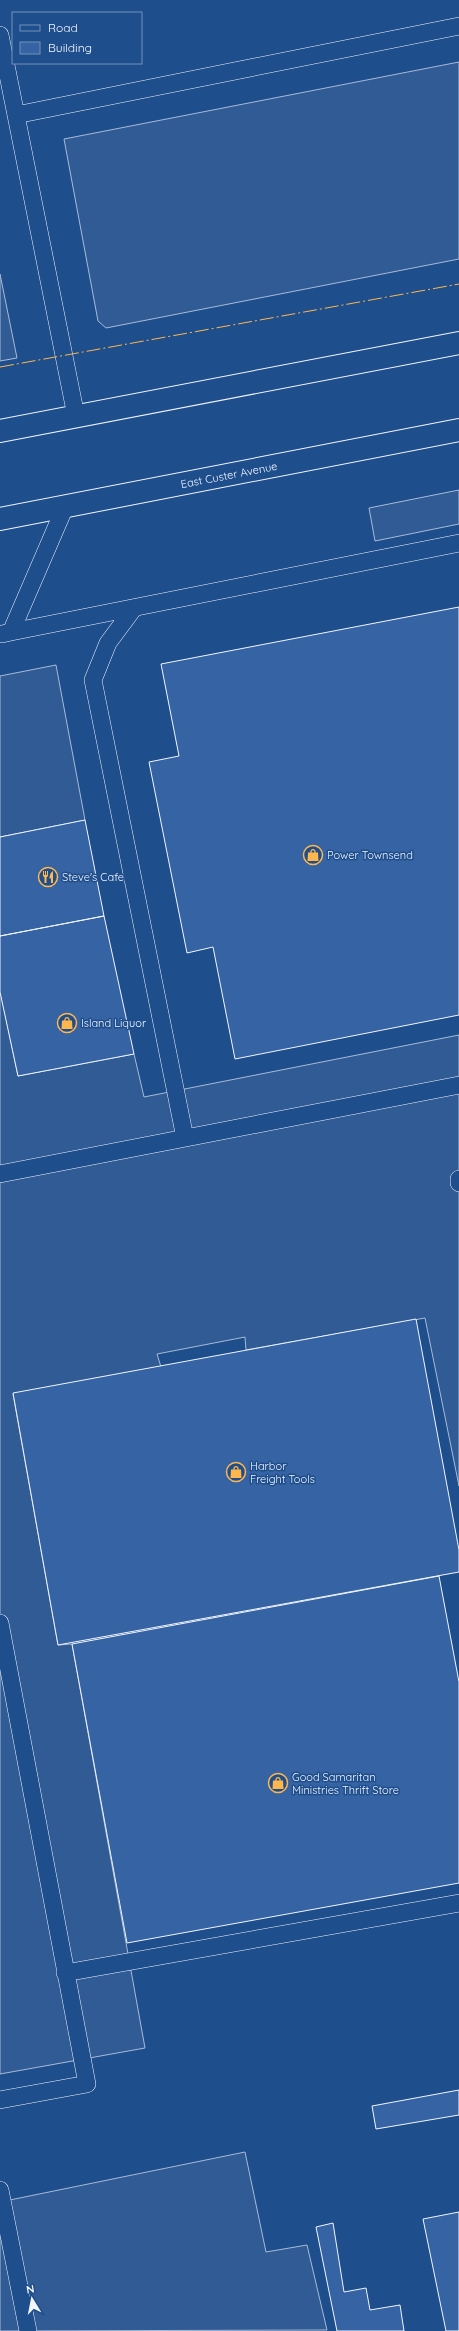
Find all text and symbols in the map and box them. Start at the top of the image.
legend [12,12,142,64]
text: Road [48,20,78,35]
text: Building [48,40,92,55]
street label: East Custer Avenue [179,459,279,491]
shop icon: Power Townsend [302,844,324,866]
place label: Power Townsend [327,848,413,862]
restaurant icon: Steve's Cafe [37,866,59,888]
place label: Steve's Cafe [62,870,124,884]
shop icon: Island Liquor [56,1012,78,1034]
place label: Island Liquor [81,1016,147,1030]
place label: Harbor Freight Tools [250,1459,315,1486]
shop icon: Harbor Freight Tools [225,1461,247,1483]
place label: Good Samaritan Ministries Thrift Store [292,1770,399,1797]
shop icon: Good Samaritan Ministries Thrift Store [267,1772,289,1794]
north arrow [12,2279,52,2319]
text: N [25,2282,35,2297]

